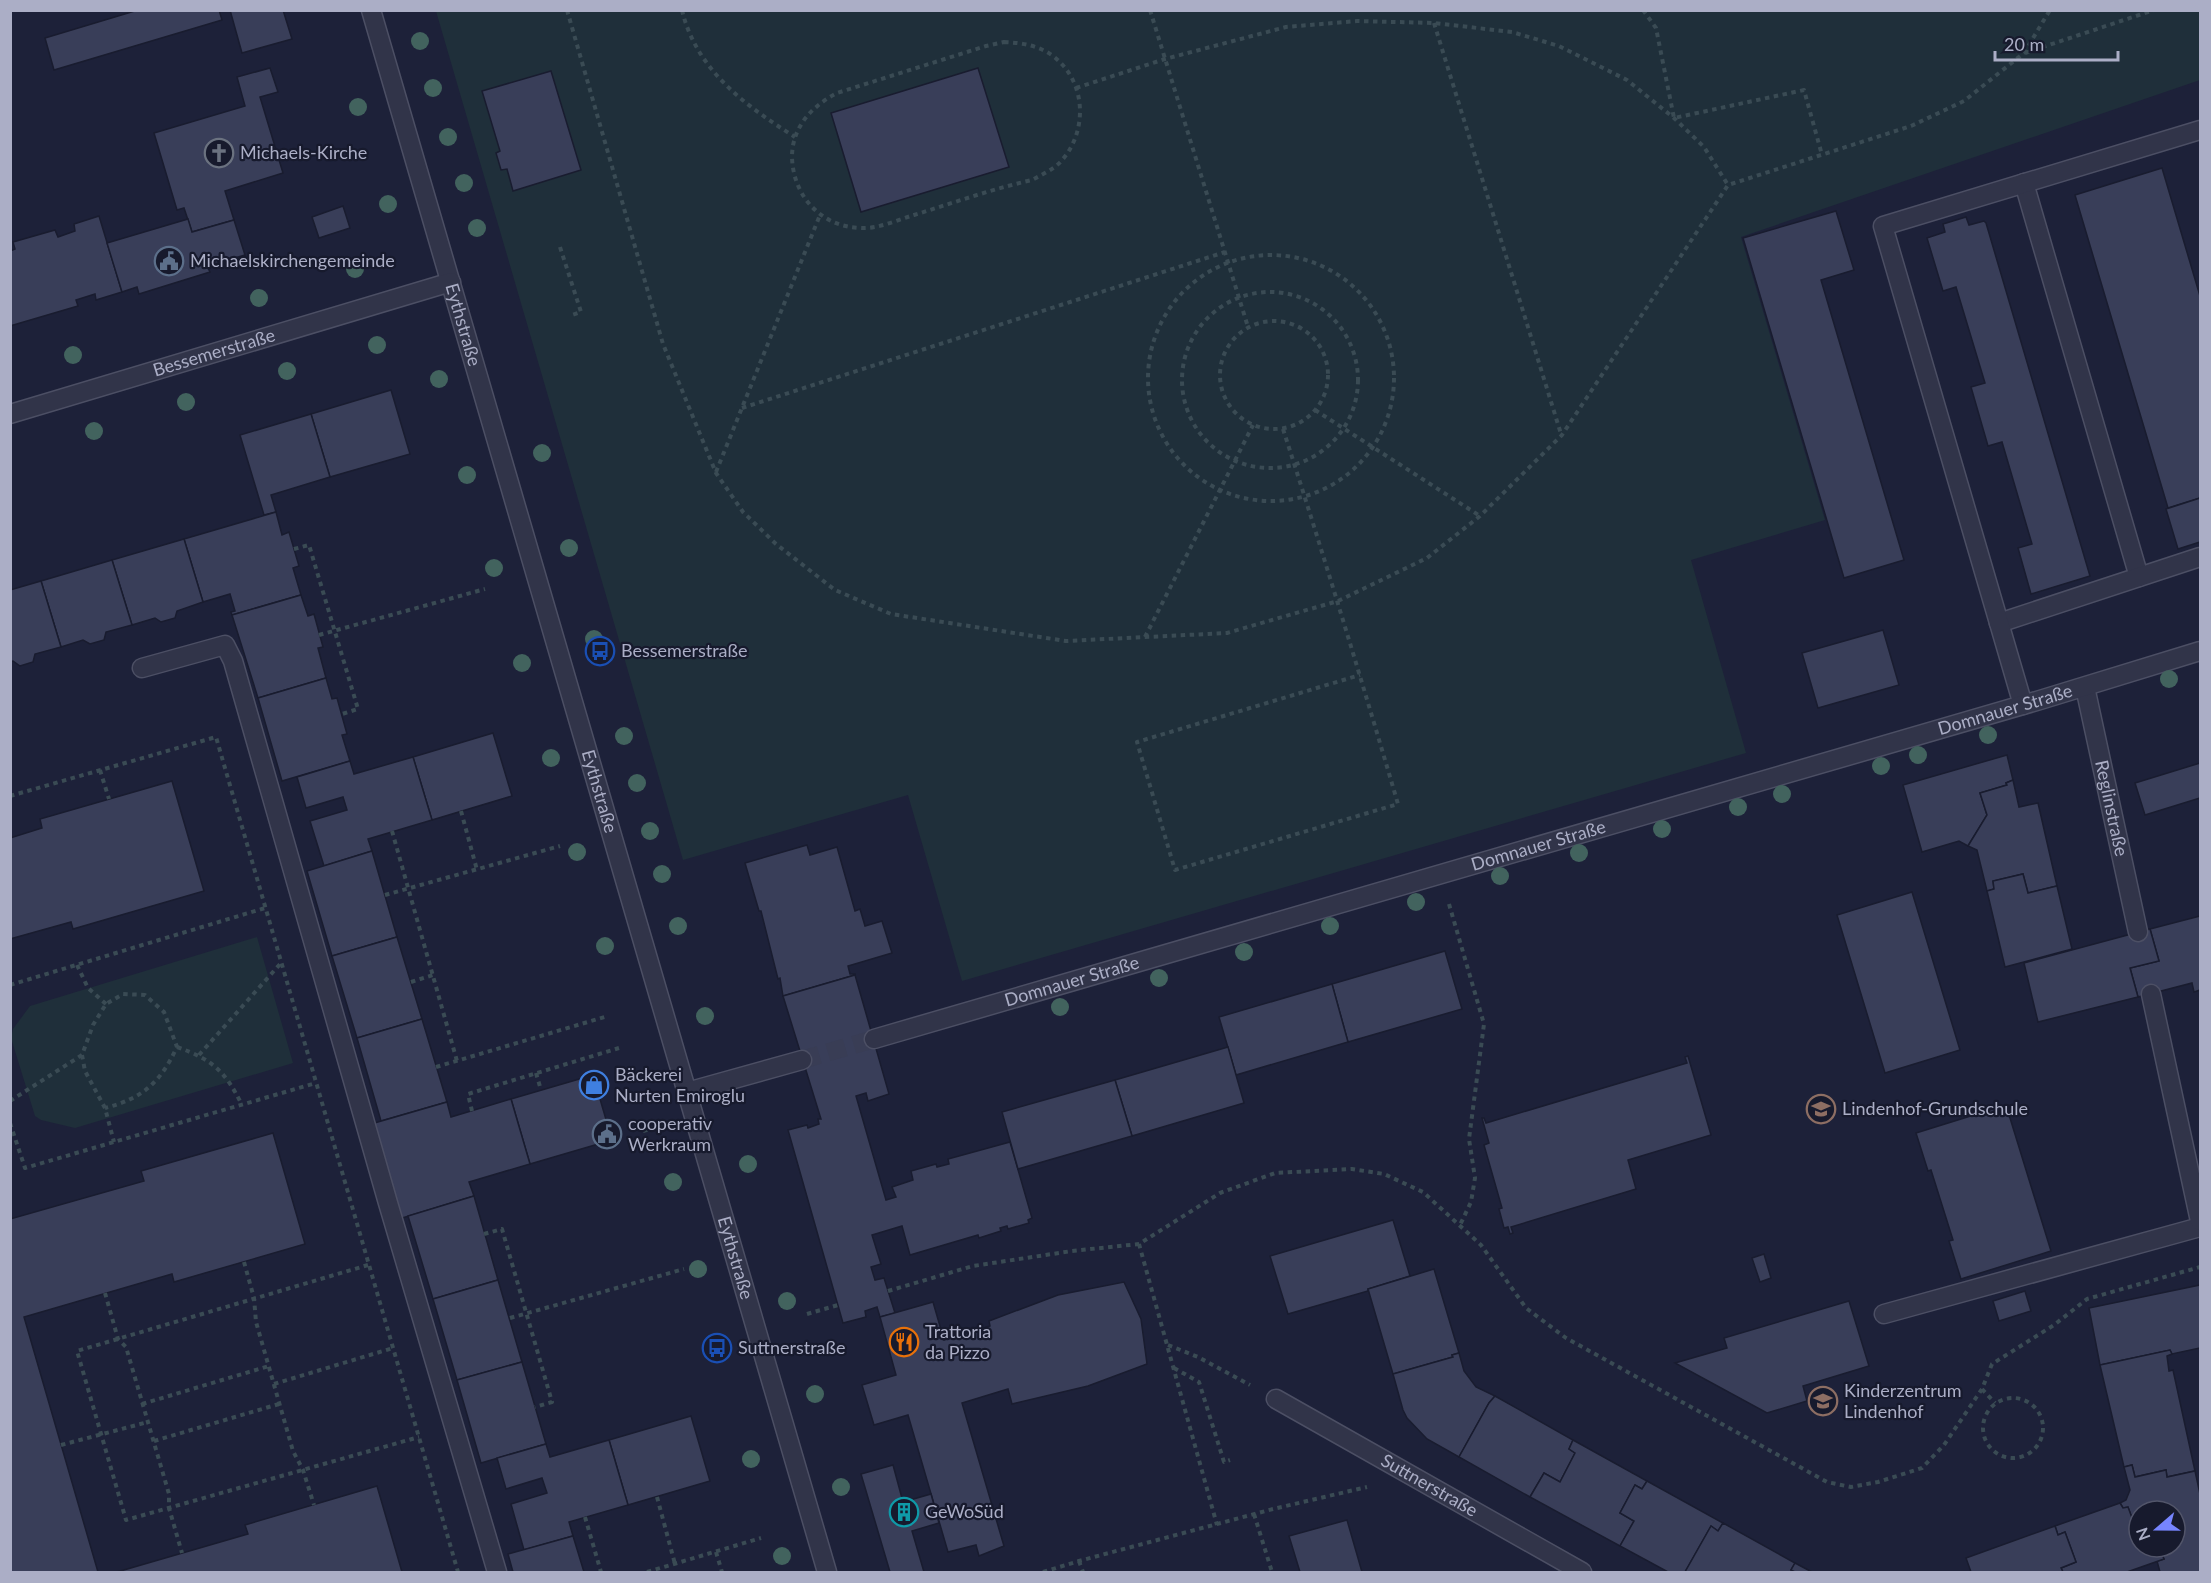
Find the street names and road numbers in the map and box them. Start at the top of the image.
street label: Eythstraße [441,281,486,369]
street label: Bessemerstraße [150,323,278,381]
street label: Domnauer Straße [1935,679,2075,739]
street label: Eythstraße [578,747,623,835]
street label: Reglinstraße [2091,758,2133,858]
street label: Domnauer Straße [1468,815,1608,875]
street label: Domnauer Straße [1002,951,1141,1011]
street label: Eythstraße [714,1214,759,1302]
street label: Suttnerstraße [1377,1449,1482,1521]

